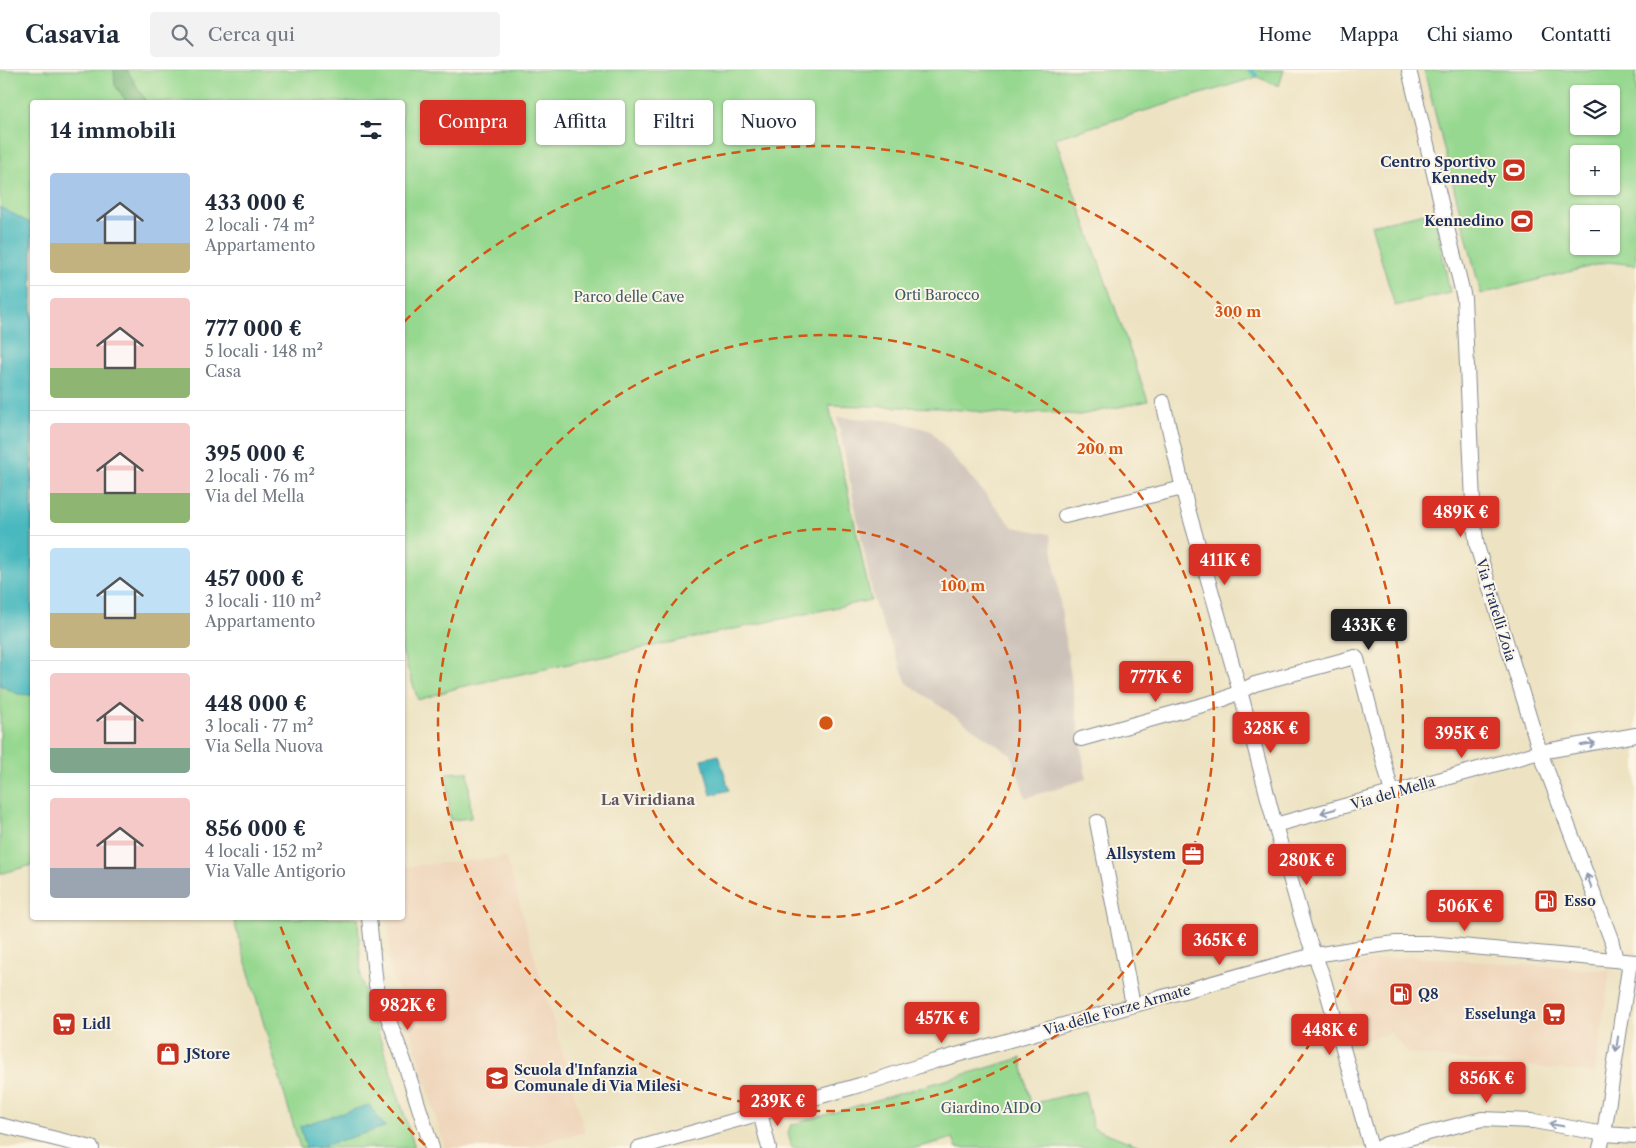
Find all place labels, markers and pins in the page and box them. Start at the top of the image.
place label: Centro Sportivo Kennedy [1380,153,1496,187]
sports icon: Centro Sportivo Kennedy [1501,157,1527,183]
sports icon: Kennedino [1509,208,1535,234]
place label: Kennedino [1424,212,1504,230]
pin: 489K € [1420,496,1502,538]
pin: 411K € [1184,544,1266,586]
pin: 433K € [1328,608,1410,651]
pin: 777K € [1115,660,1197,703]
pin: 328K € [1230,712,1312,754]
centre of rings [817,714,835,732]
pin: 395K € [1421,716,1503,759]
office icon: Allsystem [1180,841,1206,867]
pin: 280K € [1266,844,1348,886]
place label: Allsystem [1105,845,1176,863]
fuel station icon: Esso [1533,888,1559,914]
pin: 506K € [1424,890,1506,932]
place label: Esso [1564,892,1596,910]
pin: 365K € [1179,924,1261,966]
fuel station icon: Q8 [1388,981,1414,1007]
place label: Q8 [1418,985,1439,1003]
pin: 982K € [367,988,449,1031]
supermarket icon: Esselunga [1541,1001,1567,1027]
pin: 457K € [901,1002,983,1044]
place label: Esselunga [1465,1005,1537,1023]
supermarket icon: Lidl [51,1011,77,1037]
pin: 448K € [1289,1014,1371,1056]
place label: Lidl [82,1015,111,1033]
shop icon: JStore [155,1041,181,1067]
place label: JStore [183,1045,230,1063]
place label: Scuola d'Infanzia Comunale di Via Milesi [514,1061,681,1095]
pin: 856K € [1446,1062,1528,1104]
school or university icon: Scuola d'Infanzia Comunale di Via Milesi [484,1065,510,1091]
pin: 239K € [737,1084,819,1127]

